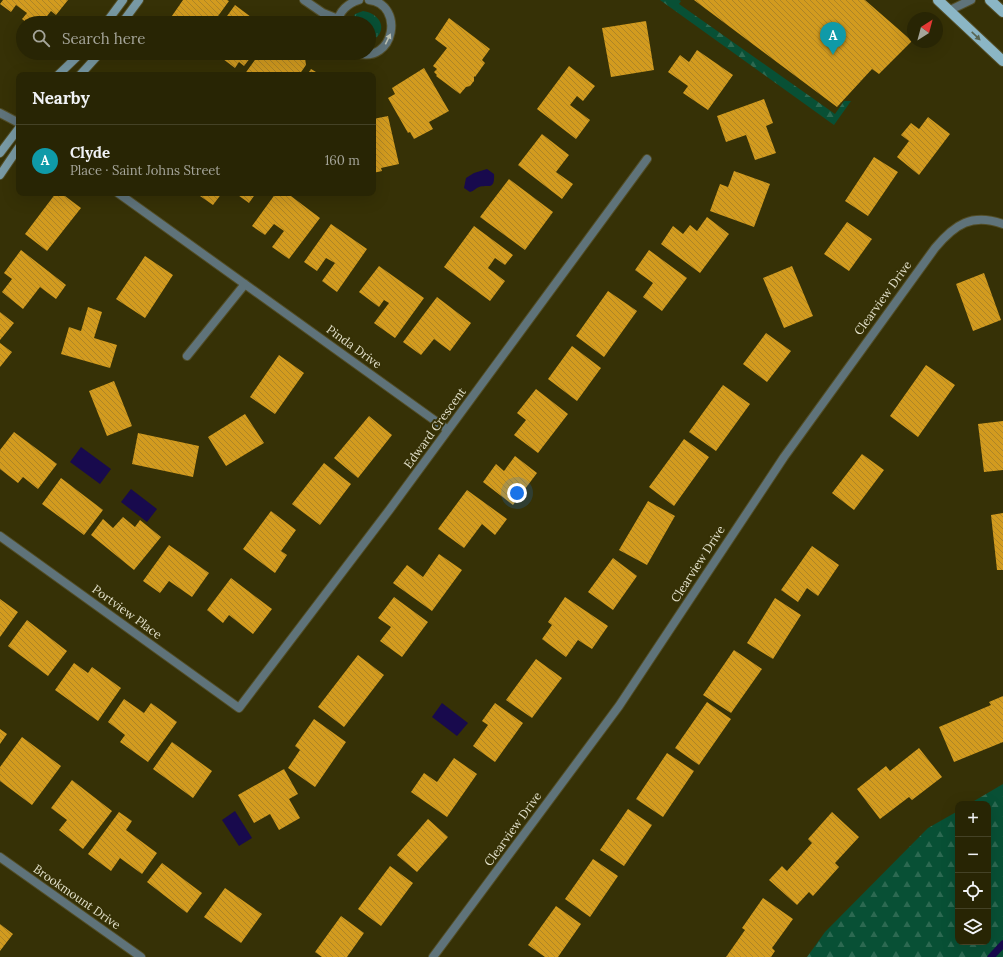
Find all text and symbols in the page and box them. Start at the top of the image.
north arrow [907,12,943,48]
search box [16,16,376,60]
pin: A [820,22,846,55]
icon: search [30,27,52,49]
text: Search here [62,29,145,48]
one-way arrow [971,31,981,41]
one-way arrow [385,33,391,45]
text: Nearby [32,87,90,109]
text: Clyde [70,143,110,162]
text: A [41,152,49,169]
text: 160 m [325,152,360,169]
text: Place · Saint Johns Street [70,162,220,179]
street label: Clearview Drive [851,257,915,338]
street label: Pinda Drive [324,322,385,372]
street label: Edward Crescent [400,384,469,471]
your location [507,483,527,503]
street label: Clearview Drive [667,522,728,605]
street label: Portview Place [90,581,165,642]
street label: Clearview Drive [481,788,545,869]
map controls [955,801,991,945]
button: + [955,801,991,837]
button: − [955,837,991,873]
street label: Brookmount Drive [31,861,124,933]
button: locate [955,873,991,909]
button: layers [955,909,991,945]

